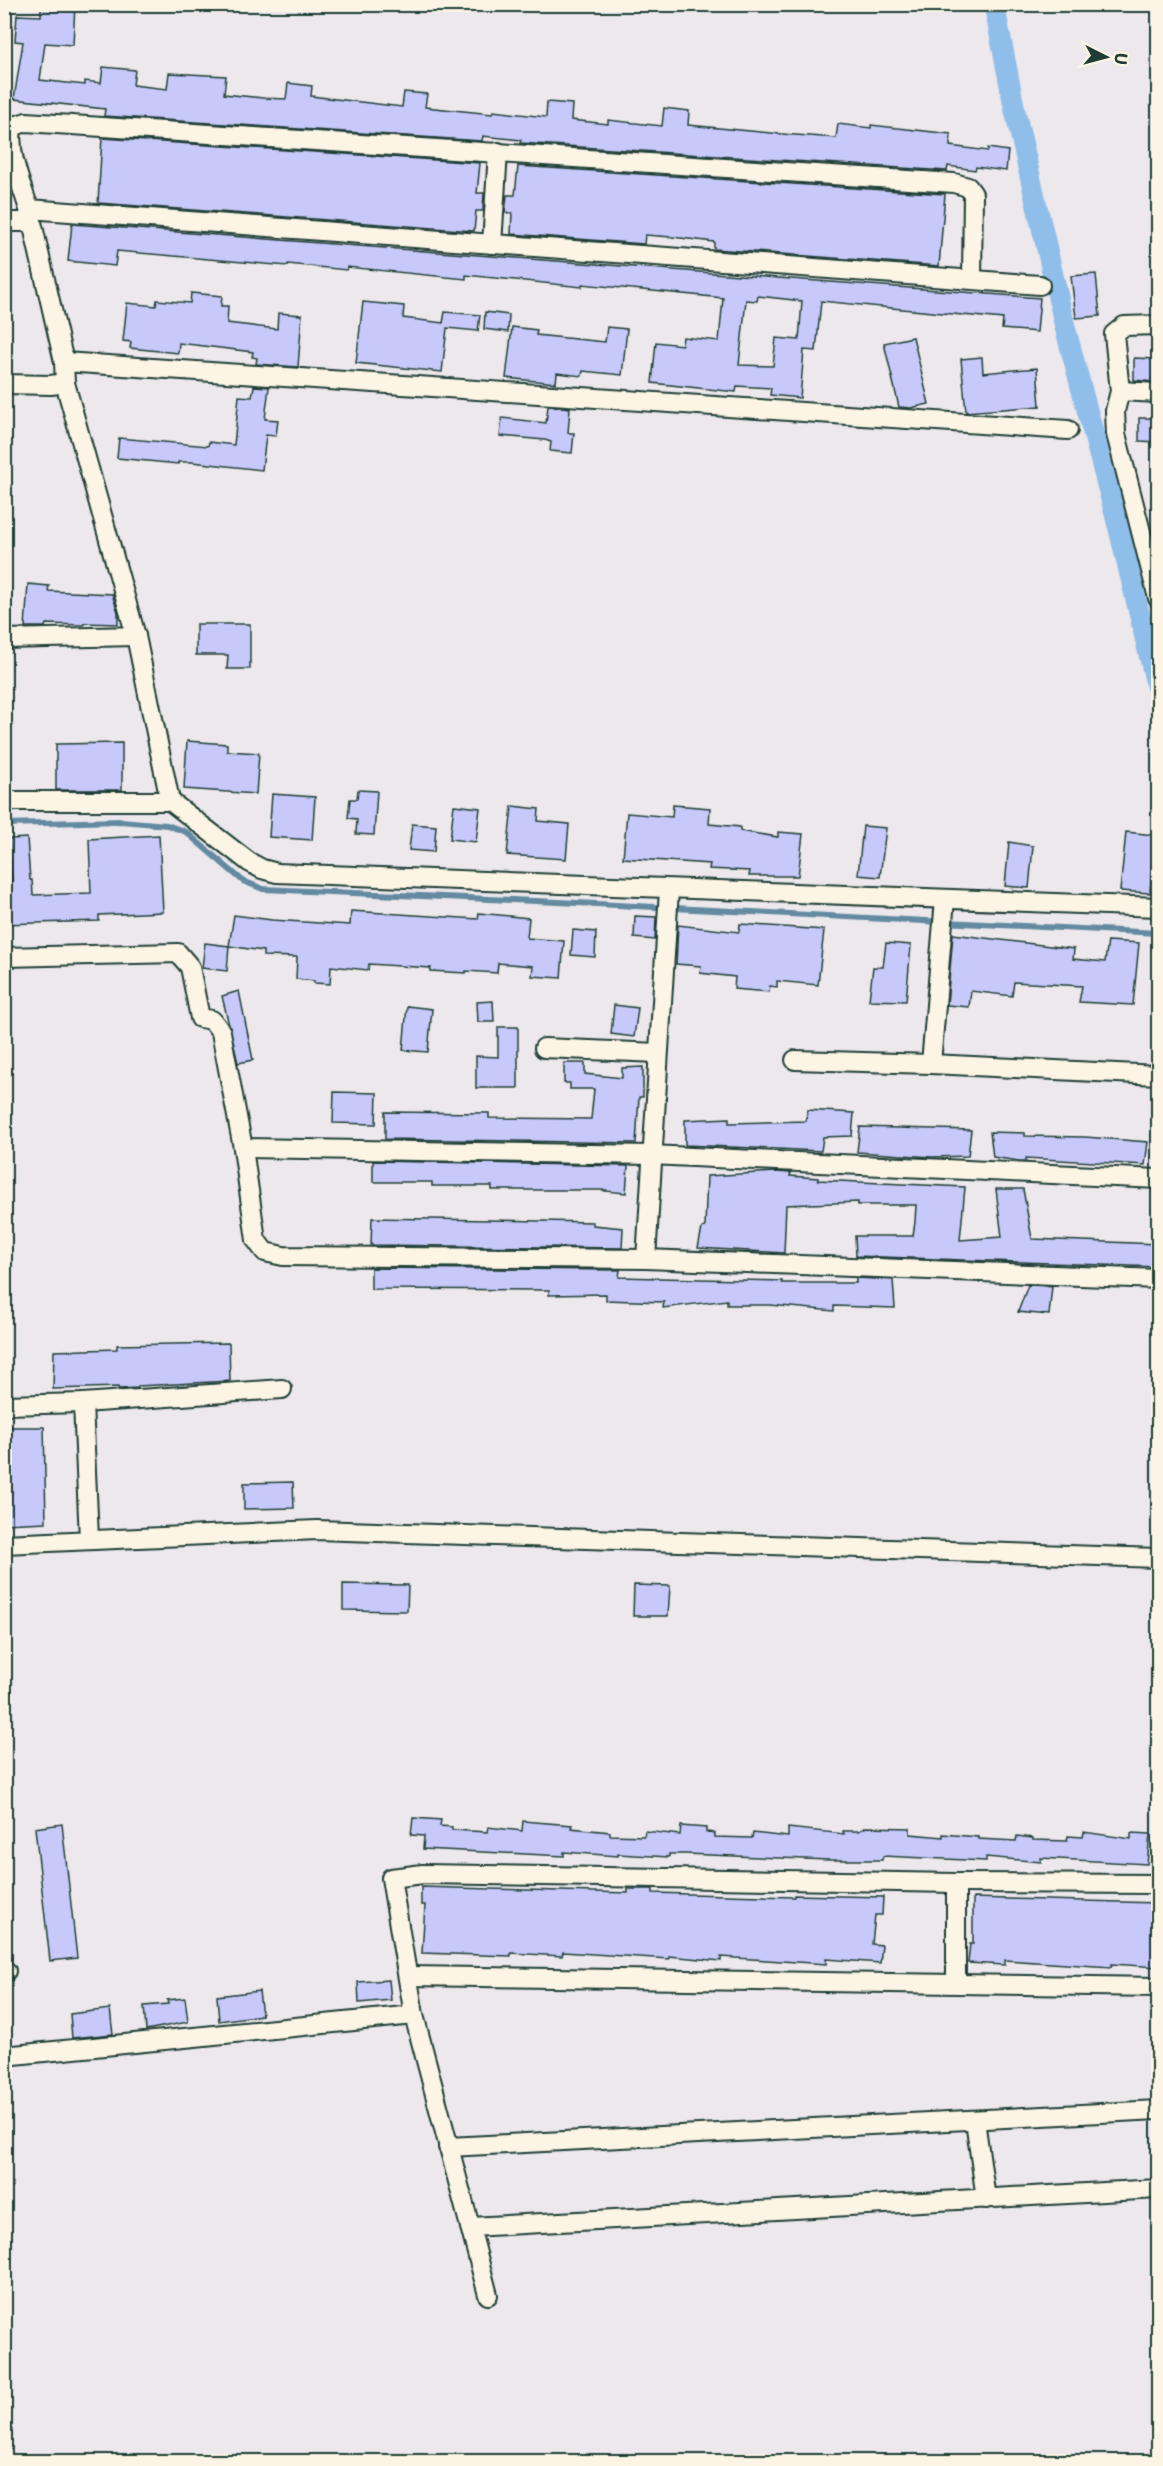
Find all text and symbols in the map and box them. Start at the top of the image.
north arrow [1076,27,1136,87]
text: U [1109,51,1134,66]

